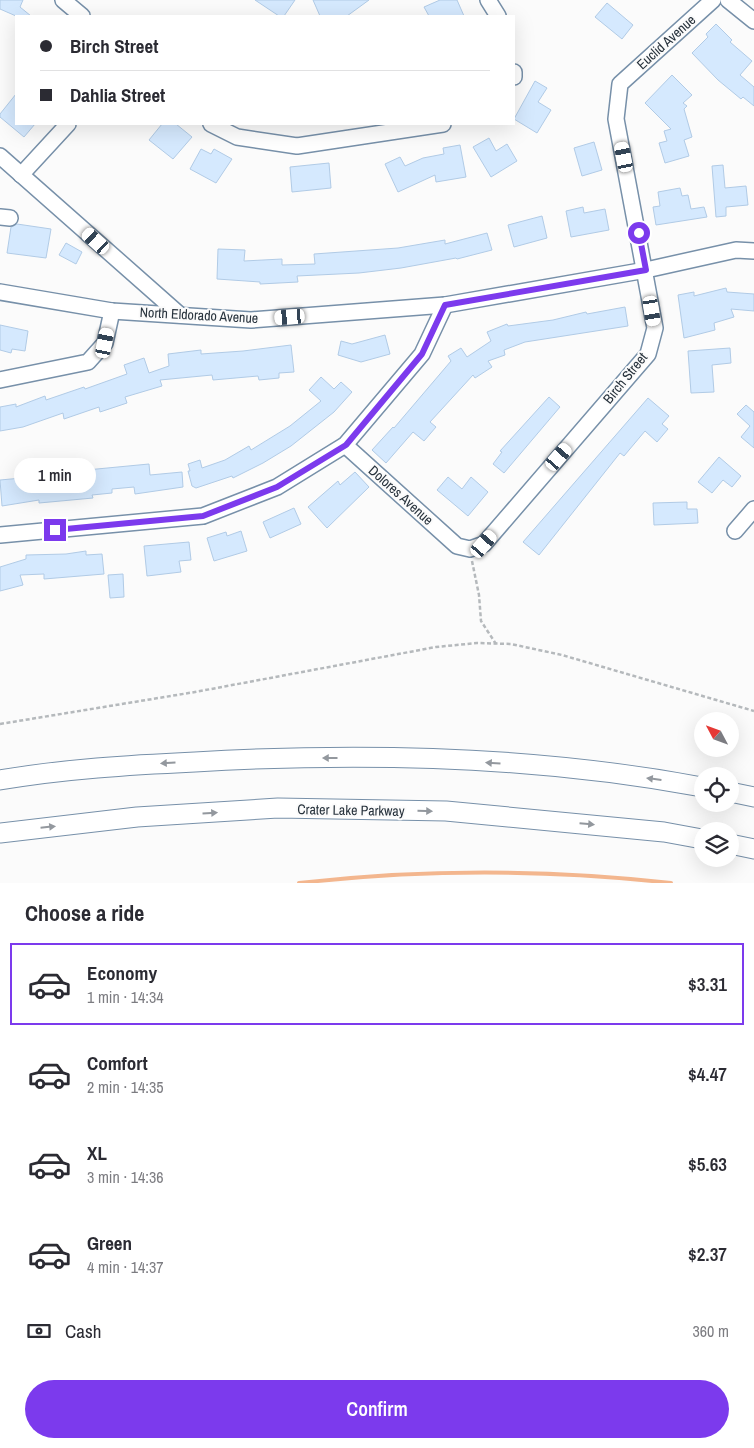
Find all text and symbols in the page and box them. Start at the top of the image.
street label: Euclid Avenue [633,11,699,73]
text: Birch Street [70,33,158,59]
text: Dahlia Street [70,82,165,108]
car [613,141,634,173]
route start [628,222,650,244]
car [79,225,112,257]
car [642,295,661,327]
street label: North Eldorado Avenue [139,303,259,327]
car [274,308,305,326]
car [94,327,115,359]
street label: Birch Street [599,349,651,407]
car [543,441,574,473]
callout: 1 min [14,458,96,492]
street label: Dolores Avenue [365,461,437,529]
text: 1 min [38,464,72,486]
route end [44,519,66,541]
car [468,528,499,560]
north arrow [694,712,739,758]
map controls [694,712,739,867]
one-way arrow [322,754,338,762]
one-way arrow [485,759,501,767]
one-way arrow [160,760,176,768]
button: locate [694,767,739,812]
one-way arrow [646,775,662,783]
street label: Crater Lake Parkway [297,800,405,820]
one-way arrow [417,807,433,815]
one-way arrow [202,808,218,816]
one-way arrow [579,821,595,829]
one-way arrow [41,822,57,830]
button: layers [694,822,739,867]
text: Choose a ride [25,898,144,928]
text: Economy [87,960,157,986]
icon: car [27,962,72,1007]
text: $3.31 [688,971,727,997]
text: 1 min · 14:34 [87,986,164,1008]
text: Comfort [87,1050,148,1076]
icon: car [27,1052,72,1097]
text: $4.47 [688,1061,727,1087]
text: 2 min · 14:35 [87,1076,164,1098]
text: XL [87,1140,107,1166]
icon: car [27,1142,72,1187]
text: $5.63 [688,1151,727,1177]
text: 3 min · 14:36 [87,1166,164,1188]
text: Green [87,1230,132,1256]
icon: car [27,1232,72,1277]
text: $2.37 [688,1241,727,1267]
text: 4 min · 14:37 [87,1256,164,1278]
icon: cash [25,1317,53,1345]
text: Cash [65,1318,101,1344]
text: 360 m [693,1320,729,1342]
button: Confirm [25,1380,729,1438]

